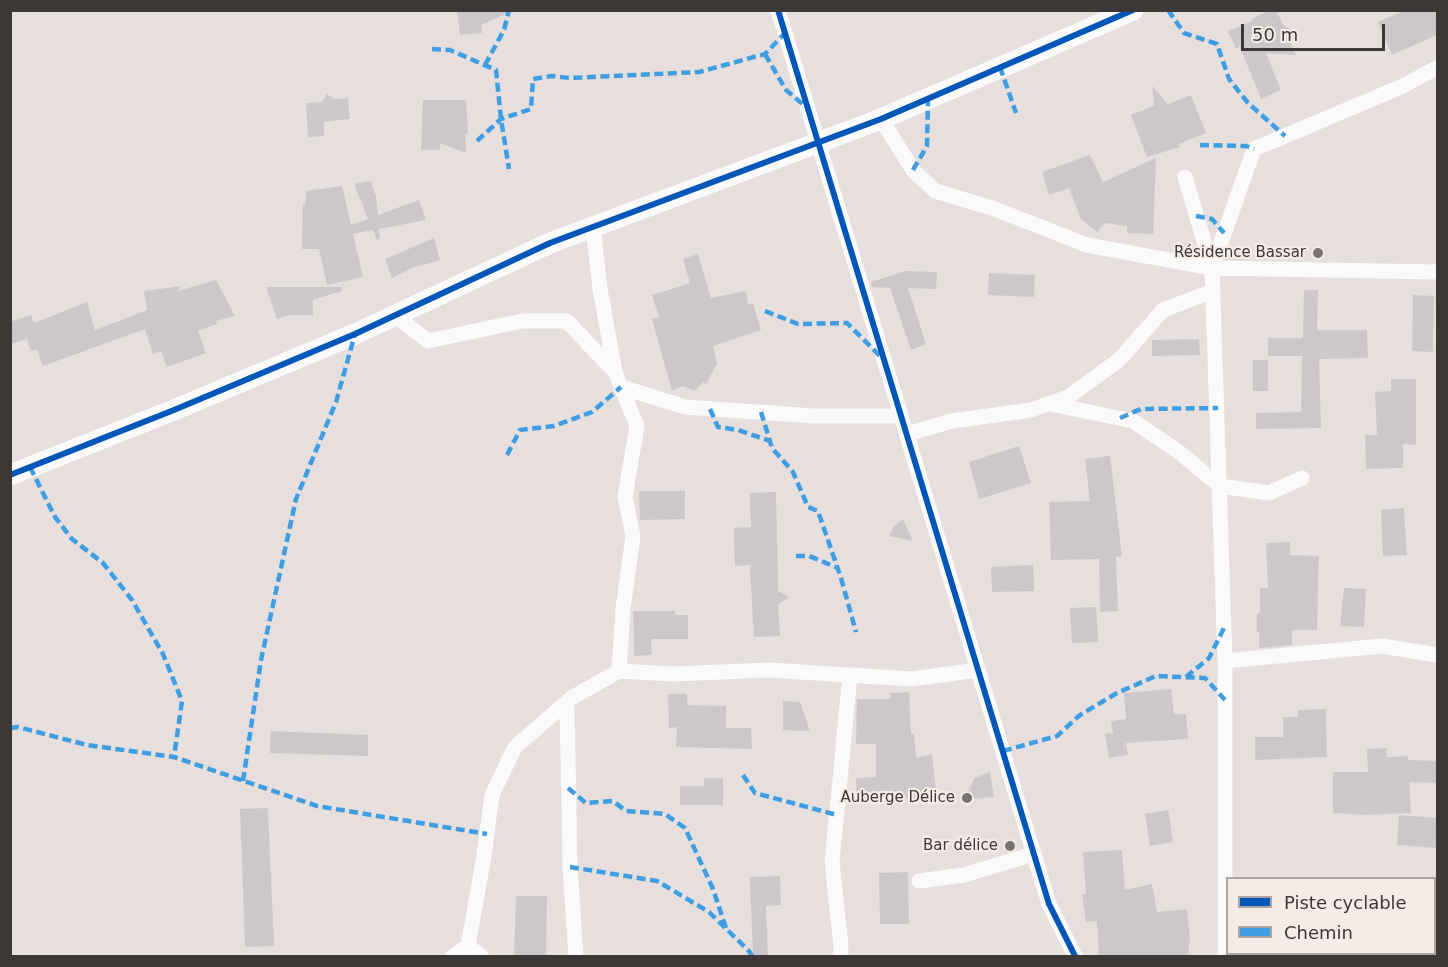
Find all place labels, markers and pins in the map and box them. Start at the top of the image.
place label: Résidence Bassar [1174,244,1306,262]
marker: Résidence Bassar [1311,246,1325,260]
place label: Auberge Délice [840,789,955,807]
marker: Auberge Délice [960,791,974,805]
place label: Bar délice [923,837,998,855]
marker: Bar délice [1003,839,1017,853]

